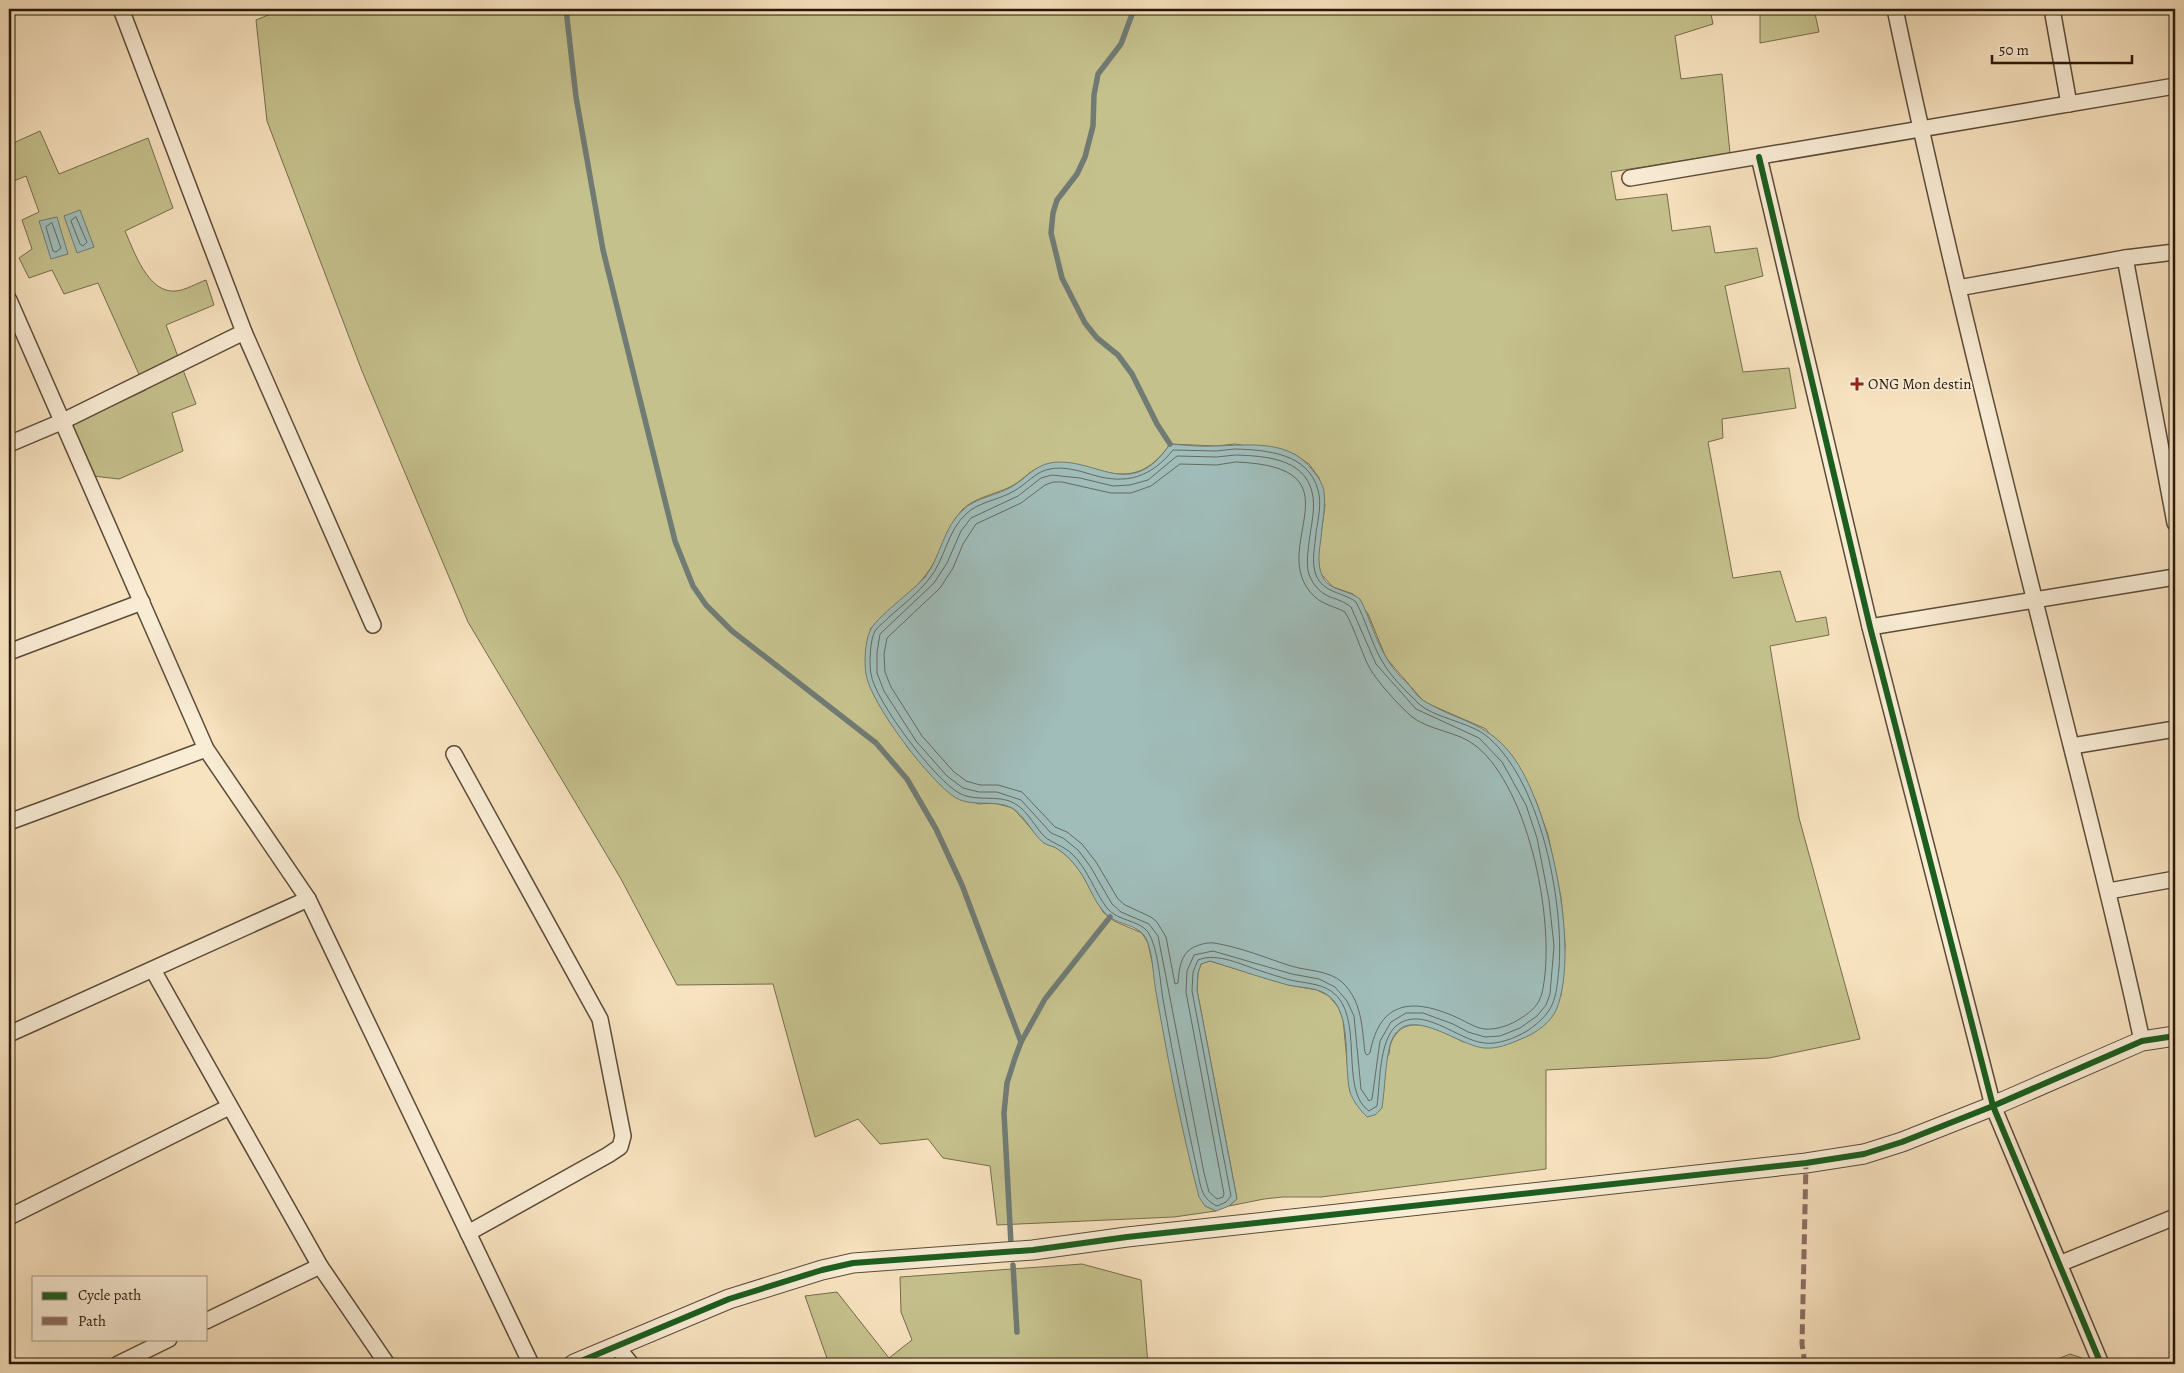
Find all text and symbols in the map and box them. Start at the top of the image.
scale bar [1992,32,2132,64]
text: 50 m [1999,40,2029,60]
place label: ONG Mon destin [1868,374,1971,394]
marker: ONG Mon destin [1850,377,1864,391]
legend [32,1276,208,1340]
text: Cycle path [78,1285,141,1305]
text: Path [78,1311,106,1331]

